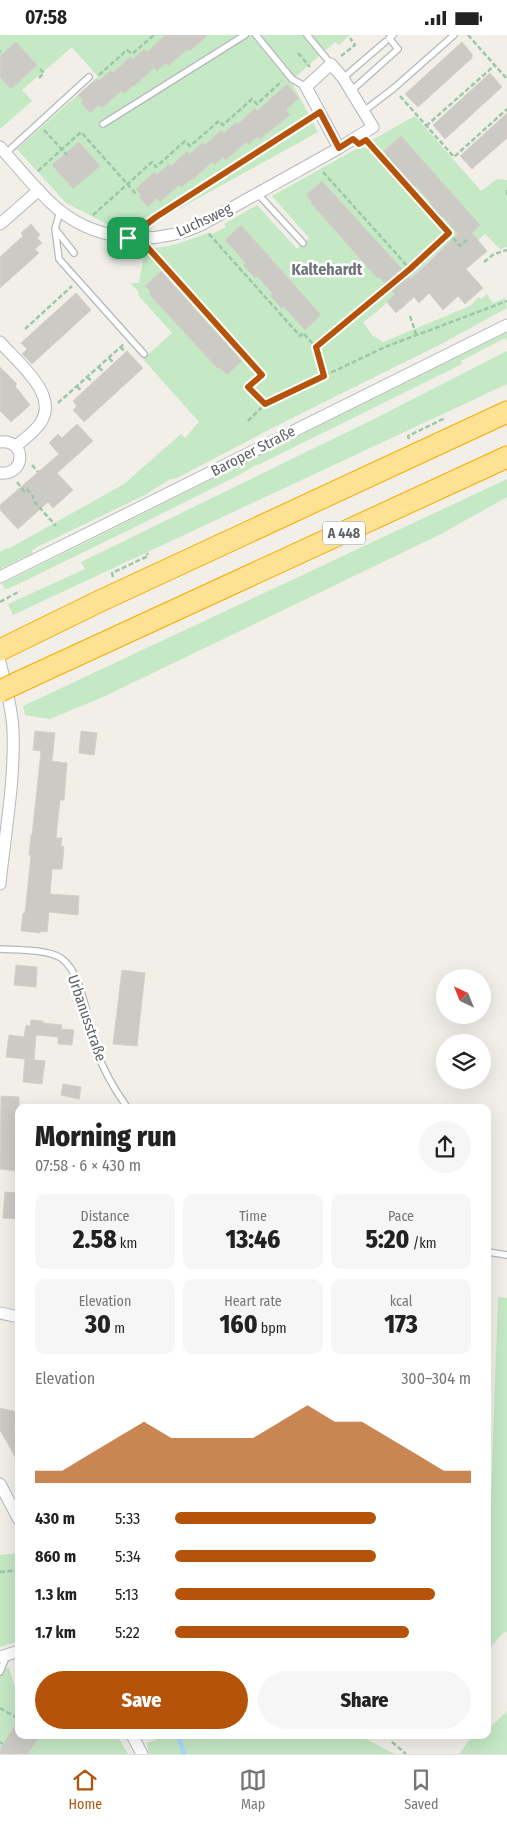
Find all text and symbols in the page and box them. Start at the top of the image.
text: 07:58 [25,6,67,29]
street label: Luchsweg [173,199,235,241]
pin [107,217,149,259]
icon: arrive [114,224,142,252]
district label: Kaltehardt [292,260,363,279]
street label: Baroper Straße [208,422,298,480]
road number: A 448 [323,521,365,544]
north arrow [436,969,491,1024]
map controls [436,969,491,1089]
street label: Urbanusstraße [64,972,110,1064]
button: layers [436,1034,491,1089]
text: Morning run [35,1120,176,1153]
button: share [419,1121,471,1173]
text: 07:58 · 6 × 430 m [35,1156,141,1175]
text: Distance [81,1208,130,1225]
text: Time [239,1208,267,1225]
text: Pace [388,1208,414,1225]
text: 2.58 [73,1225,117,1255]
text: 13:46 [226,1225,280,1255]
text: 5:20 [365,1225,409,1255]
text: km [117,1235,137,1252]
text: /km [409,1235,437,1252]
text: Elevation [79,1293,131,1310]
text: Heart rate [224,1293,282,1310]
text: kcal [390,1293,412,1310]
text: 30 [85,1310,111,1340]
text: 160 [220,1310,258,1340]
text: 173 [384,1310,418,1340]
text: m [111,1320,125,1337]
text: bpm [258,1320,286,1337]
text: Elevation [35,1369,95,1388]
text: 300–304 m [401,1369,471,1388]
text: 430 m [35,1509,75,1528]
text: 5:33 [115,1509,140,1528]
text: 860 m [35,1547,76,1566]
text: 5:34 [115,1547,141,1566]
text: 1.3 km [35,1585,77,1604]
text: 5:13 [115,1585,139,1604]
text: 1.7 km [35,1623,76,1642]
text: 5:22 [115,1623,140,1642]
button: Save [35,1671,248,1729]
button: Share [258,1671,471,1729]
tab: Home [69,1766,102,1813]
tab: Map [239,1766,267,1813]
tab: Saved [404,1766,438,1813]

